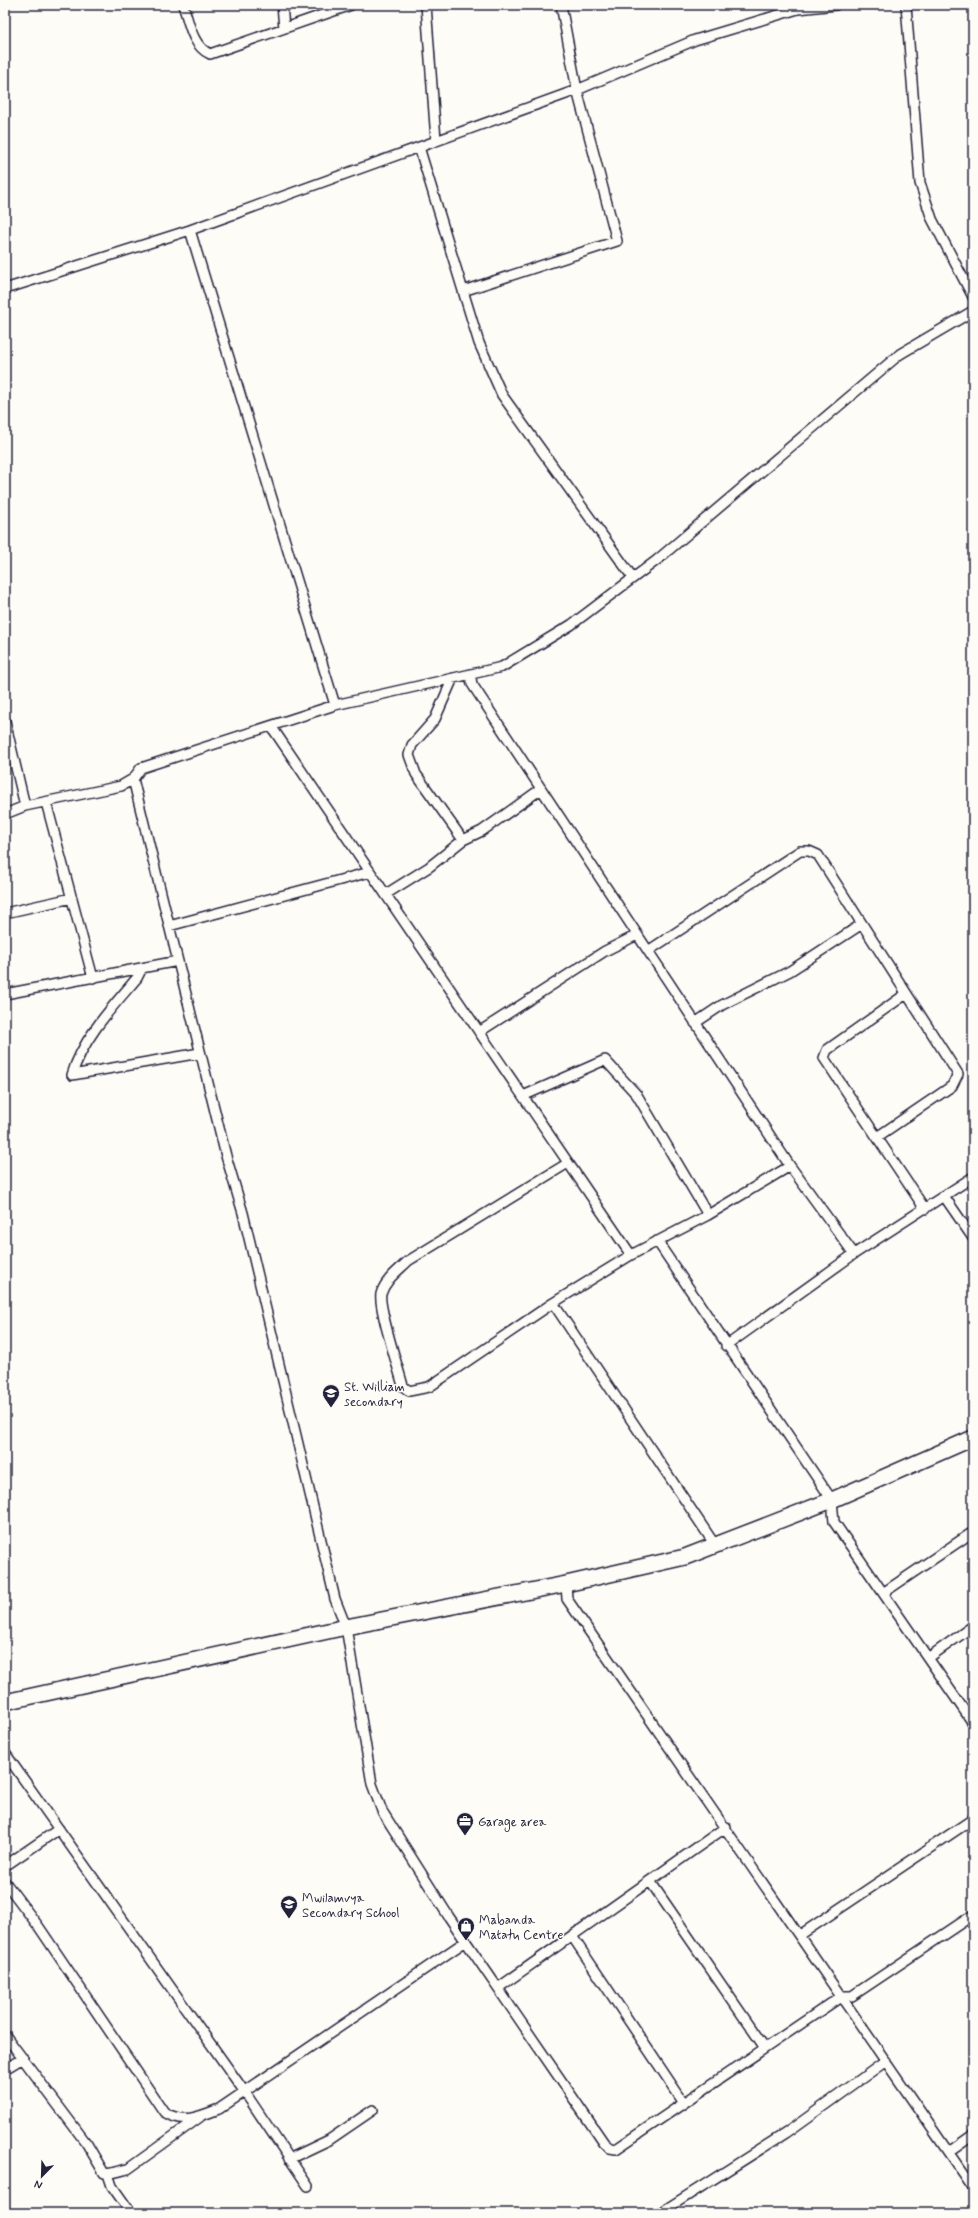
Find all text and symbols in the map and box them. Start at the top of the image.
place label: St. William secondary [344,1379,405,1411]
school or university icon: St. William secondary [321,1383,341,1408]
office icon: Garage area [455,1811,475,1836]
place label: Garage area [478,1814,547,1832]
place label: Mwilamvya Secondary School [302,1890,399,1922]
school or university icon: Mwilamvya Secondary School [279,1894,299,1919]
place label: Mabanda Matatu Centre [479,1912,563,1944]
shop icon: Mabanda Matatu Centre [456,1916,476,1941]
north arrow [22,2156,62,2196]
text: N [32,2176,45,2192]

